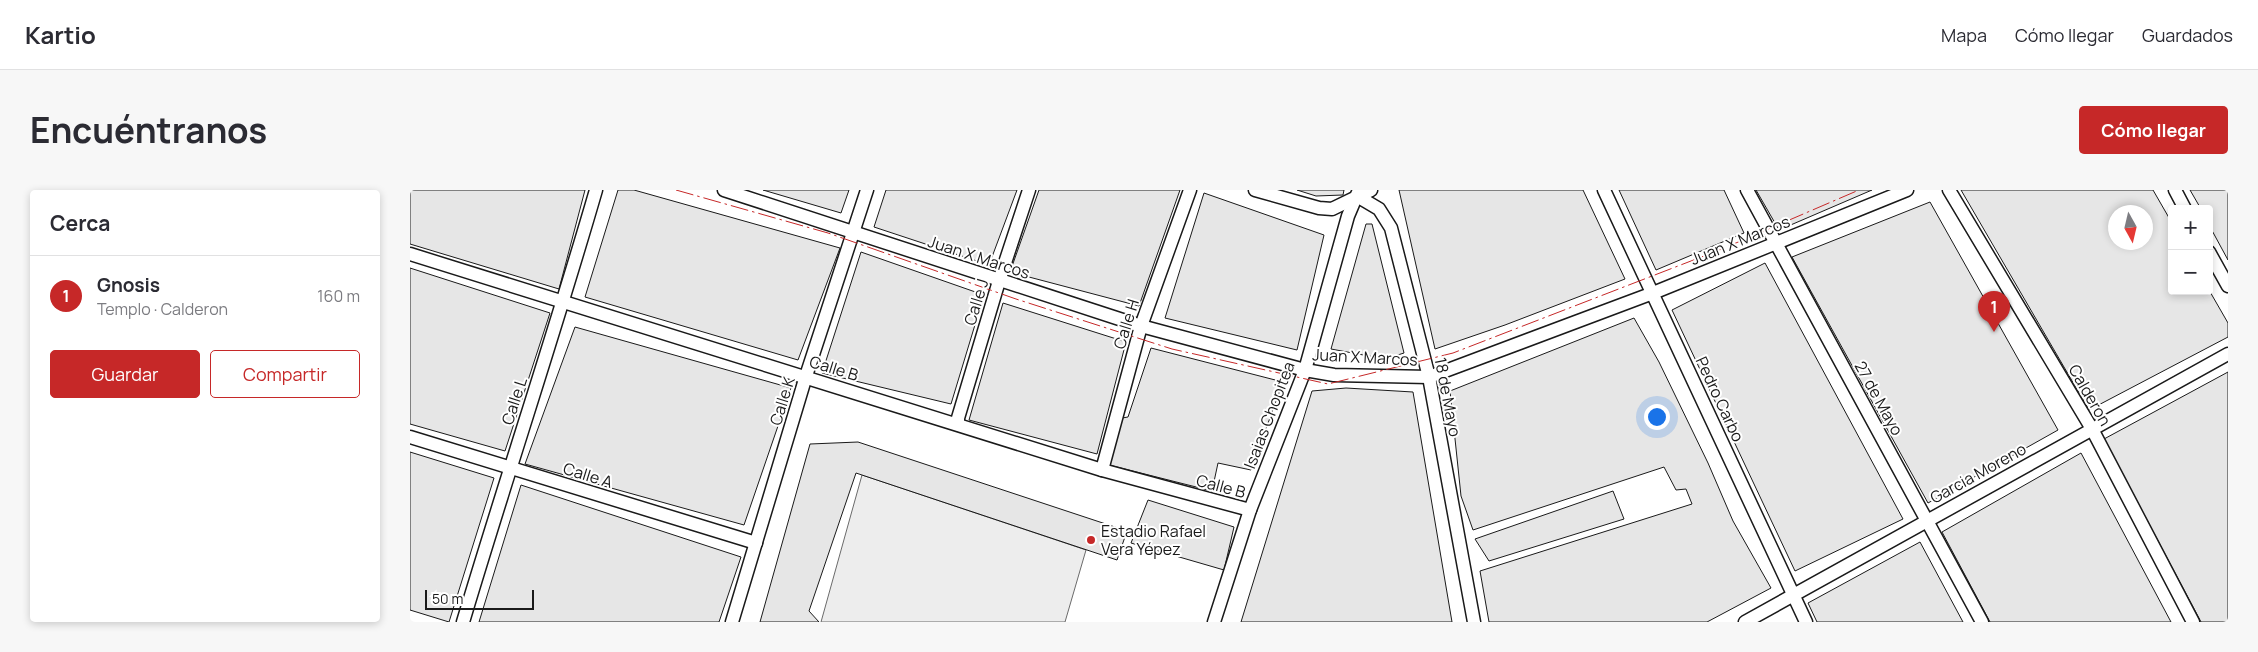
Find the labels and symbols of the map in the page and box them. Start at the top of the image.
north arrow [2108,205,2153,250]
street label: Juan X Marcos [1687,210,1793,270]
street label: Juan X Marcos [925,230,1033,284]
street label: Calle J [958,276,994,328]
pin: 1 [1978,291,2010,332]
street label: Calle H [1108,296,1144,352]
street label: Juan X Marcos [1312,343,1418,371]
street label: Calle B [807,350,861,386]
street label: Pedro Carbo [1691,353,1749,445]
street label: 18 de Mayo [1430,356,1466,438]
street label: 27 de Mayo [1850,357,1908,439]
street label: Isaias Chopitea [1238,358,1300,472]
street label: Calderon [2064,360,2116,430]
street label: Calle K [764,373,800,428]
street label: Calle L [496,375,532,427]
your location [1644,404,1670,430]
street label: Garcia Moreno [1926,437,2030,509]
street label: Calle A [561,457,615,493]
street label: Calle B [1194,469,1248,503]
place label: Estadio Rafael Vera Yépez [1101,520,1206,560]
marker: Estadio Rafael Vera Yépez [1085,534,1097,546]
scale bar [425,587,534,610]

